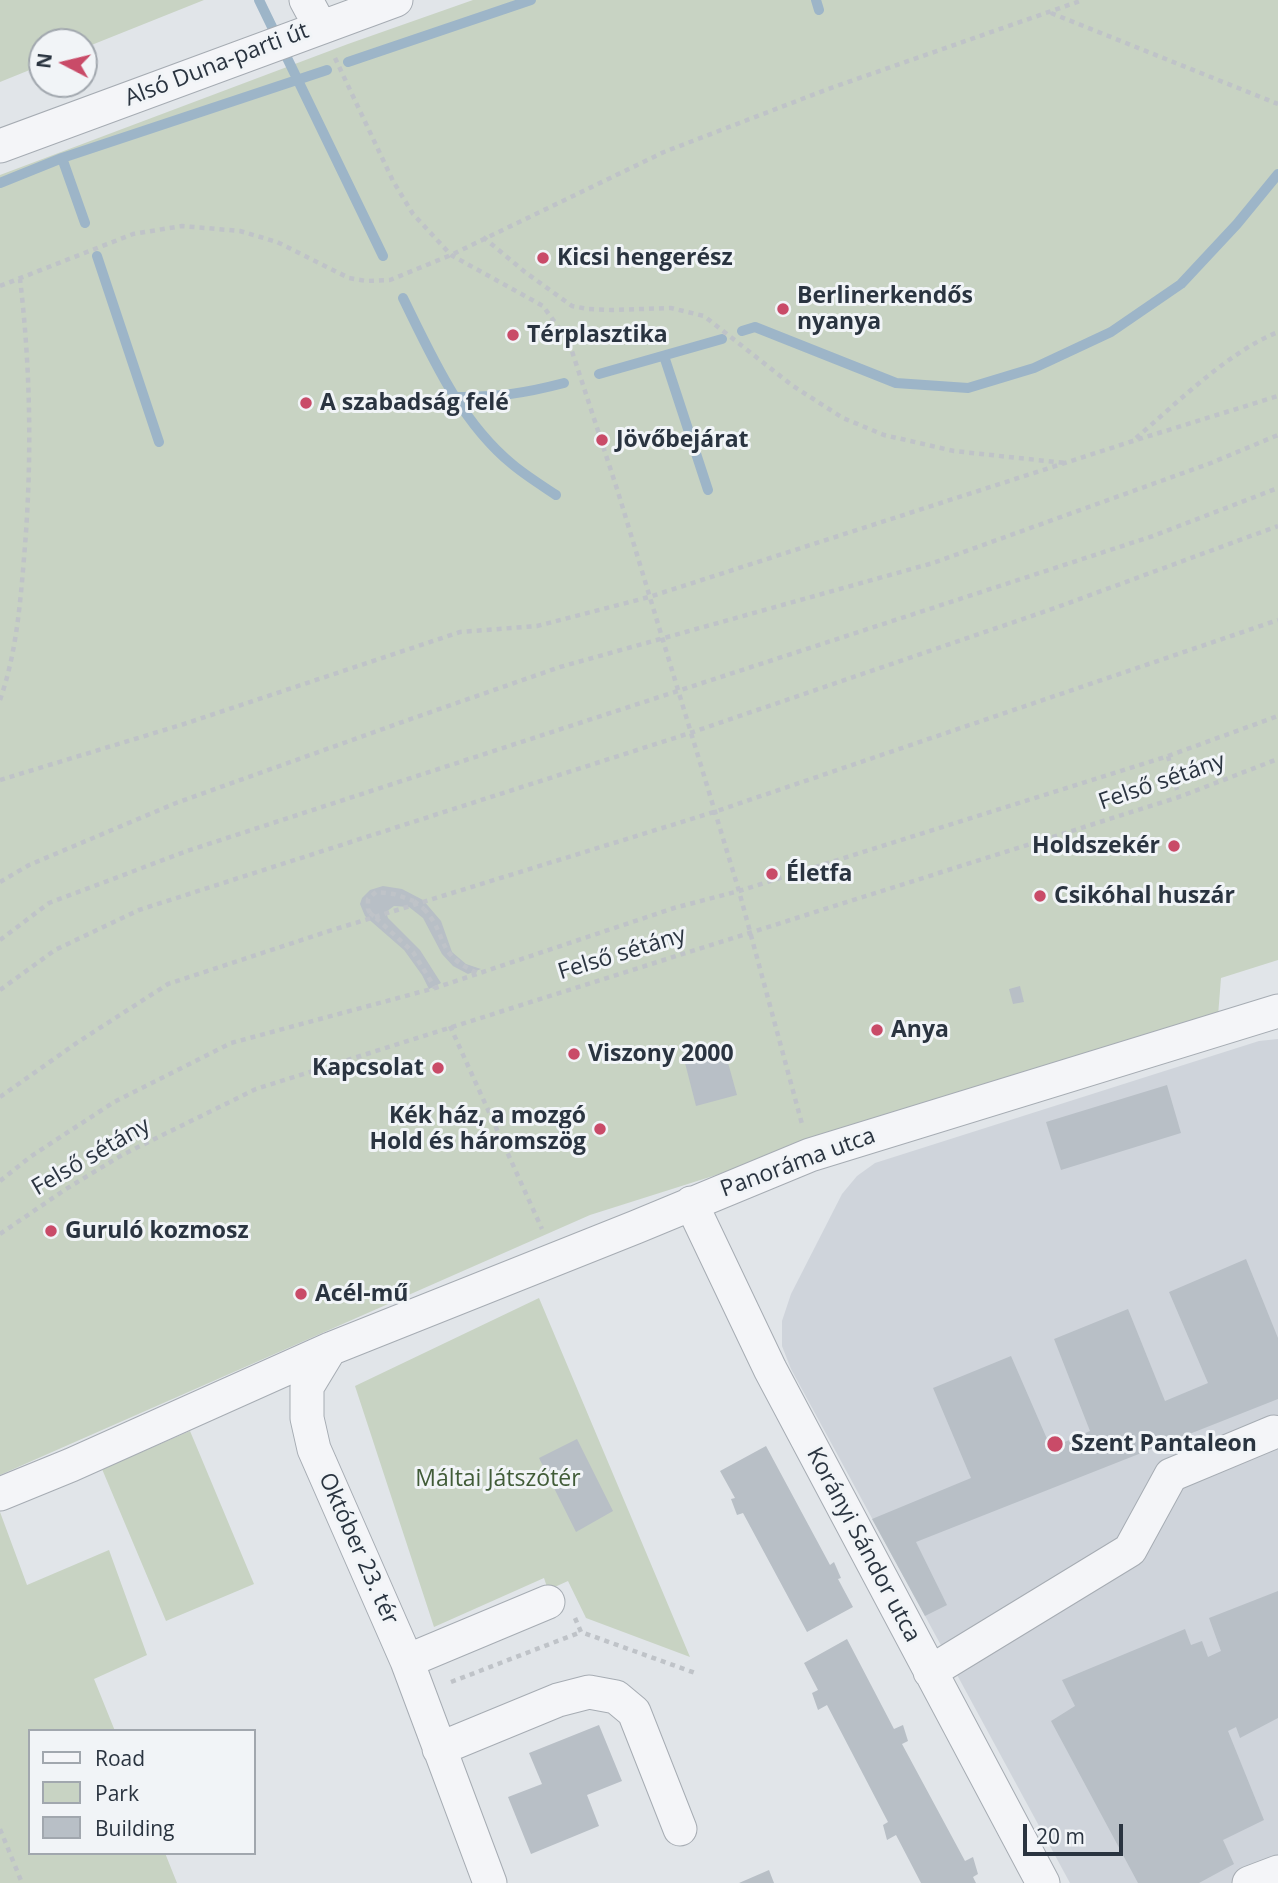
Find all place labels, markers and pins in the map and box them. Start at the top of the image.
place label: Kicsi hengerész [557,244,733,272]
marker: Kicsi hengerész [535,250,551,266]
place label: Berlinerkendős nyanya [797,282,973,336]
marker: Berlinerkendős nyanya [775,301,791,317]
place label: Térplasztika [527,321,668,349]
marker: Térplasztika [505,327,521,343]
place label: A szabadság felé [320,389,509,417]
marker: A szabadság felé [298,395,314,411]
place label: Jövőbejárat [616,426,749,454]
marker: Jövőbejárat [594,432,610,448]
place label: Holdszekér [1032,832,1160,860]
marker: Holdszekér [1166,838,1182,854]
place label: Életfa [786,860,852,888]
marker: Életfa [764,866,780,882]
place label: Csikóhal huszár [1054,882,1235,910]
marker: Csikóhal huszár [1032,888,1048,904]
place label: Anya [891,1016,949,1044]
marker: Anya [869,1022,885,1038]
place label: Viszony 2000 [588,1040,734,1068]
marker: Viszony 2000 [566,1046,582,1062]
place label: Kapcsolat [312,1054,424,1082]
marker: Kapcsolat [430,1060,446,1076]
place label: Kék ház, a mozgó Hold és háromszög [369,1102,586,1156]
marker: Kék ház, a mozgó Hold és háromszög [592,1121,608,1137]
place label: Guruló kozmosz [65,1217,249,1245]
marker: Guruló kozmosz [43,1223,59,1239]
place label: Acél-mű [315,1280,408,1308]
marker: Acél-mű [293,1286,309,1302]
place label: Szent Pantaleon [1071,1430,1257,1458]
marker: Szent Pantaleon [1045,1434,1065,1454]

